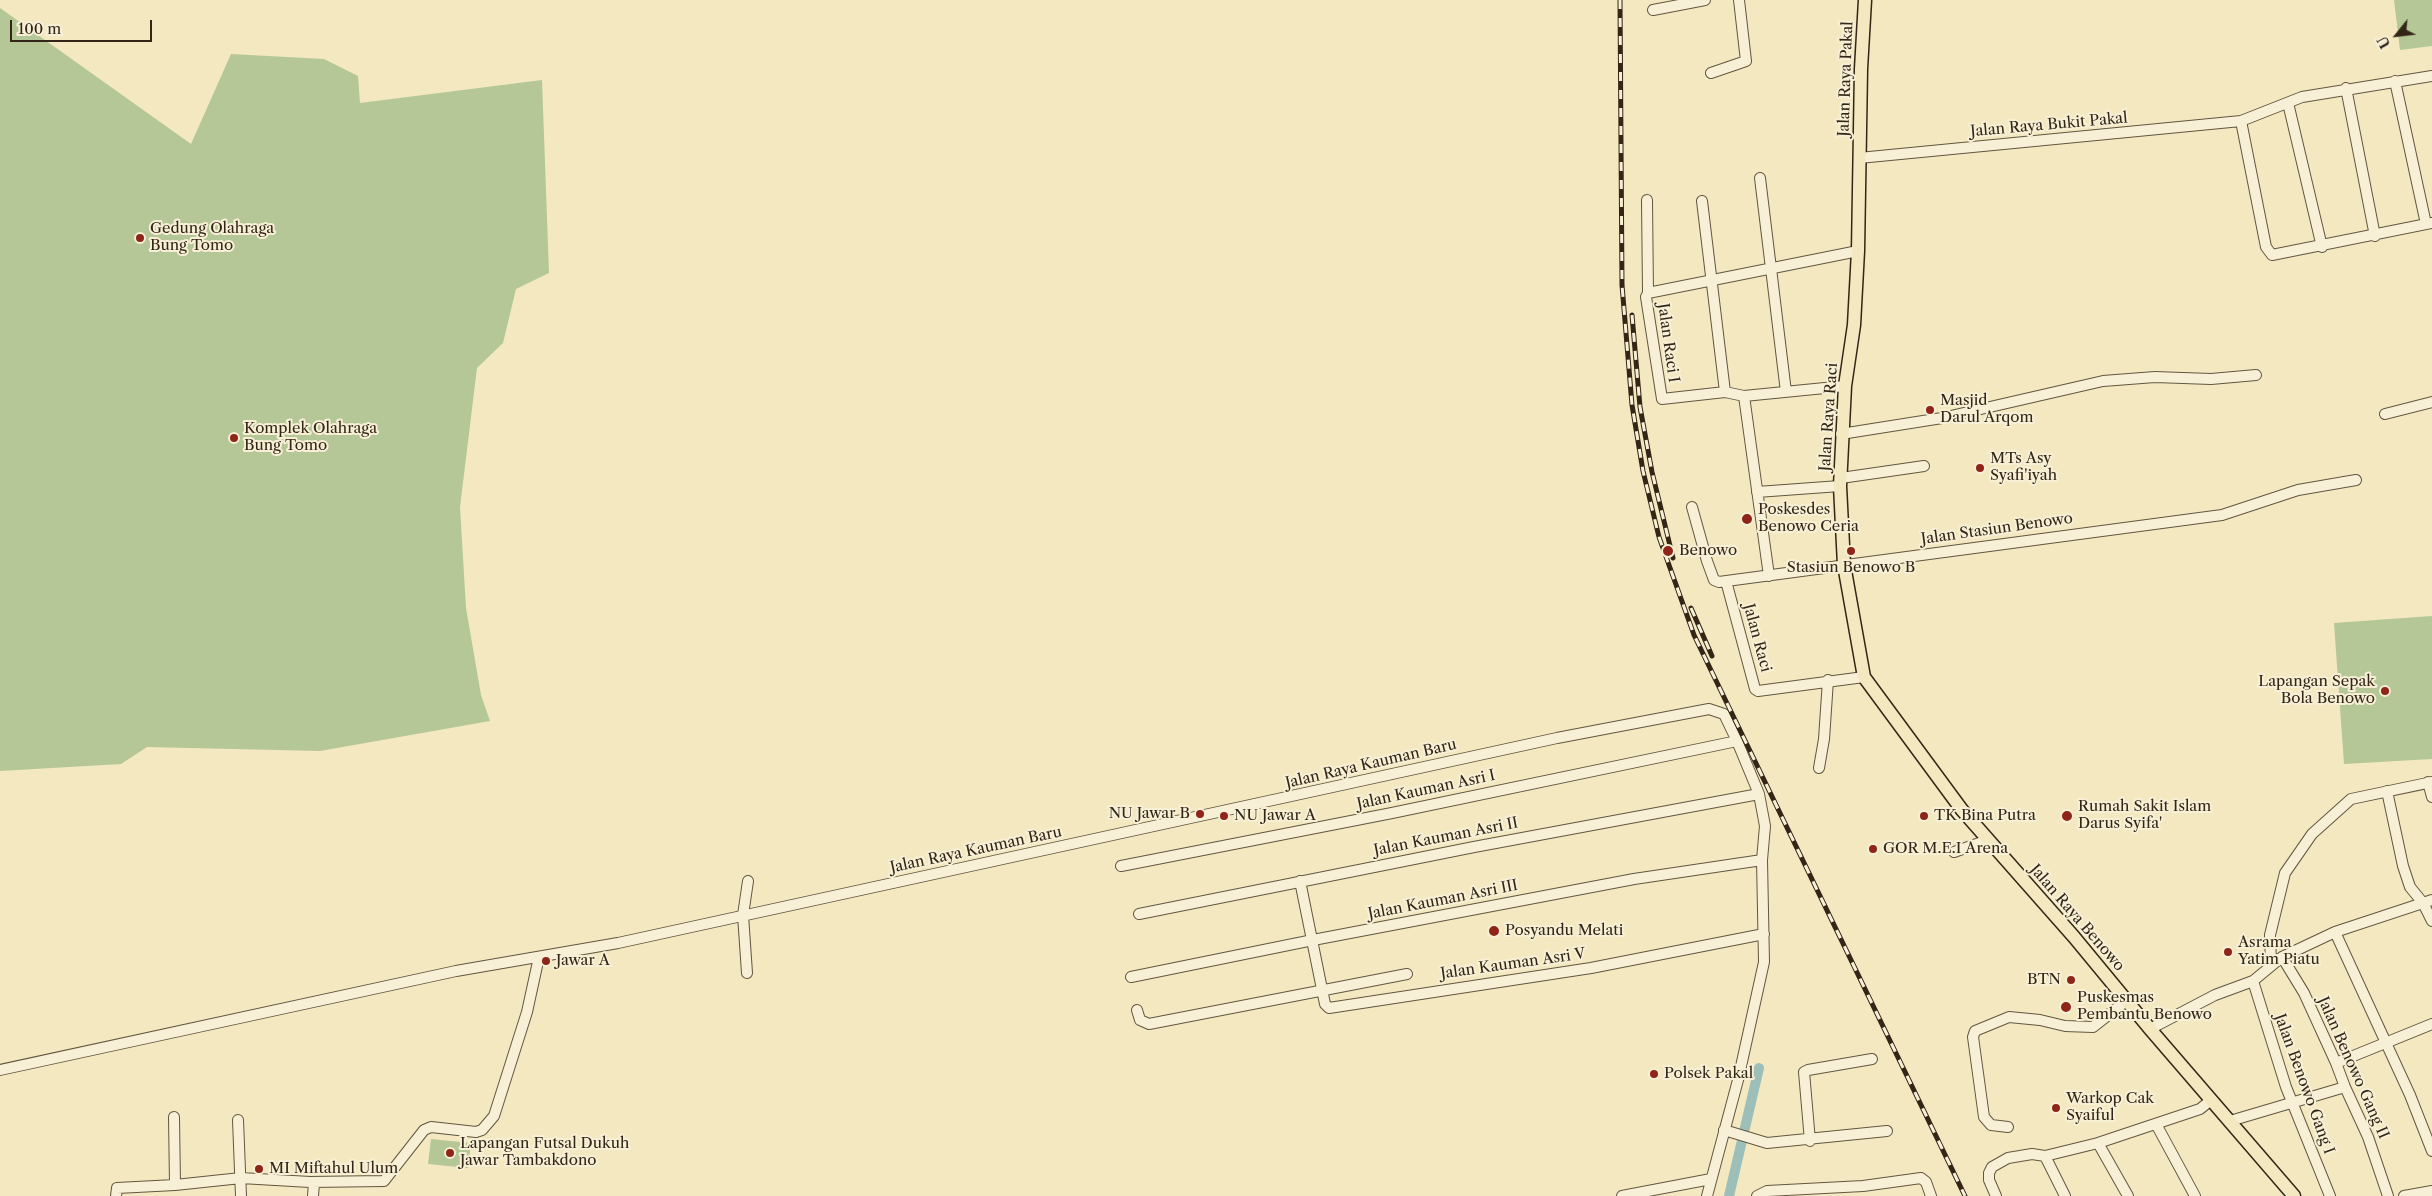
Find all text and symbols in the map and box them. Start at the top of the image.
scale bar [12,10,155,42]
north arrow [2372,10,2422,60]
text: 100 m [18,19,61,38]
street label: Jalan Raya Pakal [1835,21,1857,137]
text: U [2373,33,2395,52]
street label: Jalan Raya Bukit Pakal [1970,109,2128,141]
place label: Gedung Olahraga Bung Tomo [150,220,274,255]
marker: Gedung Olahraga Bung Tomo [134,232,146,244]
street label: Jalan Raci I [1654,302,1682,384]
street label: Jalan Raya Raci [1816,362,1842,472]
place label: Masjid Darul Arqom [1940,392,2034,427]
marker: Masjid Darul Arqom [1924,404,1936,416]
place label: Komplek Olahraga Bung Tomo [244,420,377,455]
marker: Komplek Olahraga Bung Tomo [228,432,240,444]
place label: MTs Asy Syafi'iyah [1990,450,2057,485]
marker: MTs Asy Syafi'iyah [1974,462,1986,474]
place label: Poskesdes Benowo Ceria [1758,501,1859,536]
street label: Jalan Stasiun Benowo [1920,509,2074,549]
marker: Poskesdes Benowo Ceria [1740,512,1754,526]
place label: Benowo [1679,542,1737,560]
marker: Benowo [1661,544,1675,558]
marker: Stasiun Benowo B [1845,545,1857,557]
place label: Stasiun Benowo B [1787,559,1915,577]
street label: Jalan Raci [1739,602,1775,674]
place label: Lapangan Sepak Bola Benowo [2258,673,2375,708]
marker: Lapangan Sepak Bola Benowo [2379,685,2391,697]
street label: Jalan Raya Kauman Baru [1284,736,1458,792]
street label: Jalan Kauman Asri I [1355,767,1497,813]
place label: Rumah Sakit Islam Darus Syifa' [2078,798,2211,833]
place label: NU Jawar B [1109,805,1190,823]
place label: NU Jawar A [1234,807,1316,825]
place label: TK Bina Putra [1934,807,2036,825]
marker: NU Jawar B [1194,808,1206,820]
marker: Rumah Sakit Islam Darus Syifa' [2060,809,2074,823]
marker: NU Jawar A [1218,810,1230,822]
marker: TK Bina Putra [1918,810,1930,822]
street label: Jalan Kauman Asri II [1372,814,1520,860]
street label: Jalan Raya Kauman Baru [888,823,1064,877]
place label: GOR M.E.I Arena [1883,840,2008,858]
marker: GOR M.E.I Arena [1867,843,1879,855]
street label: Jalan Raya Benowo [2026,861,2128,975]
street label: Jalan Kauman Asri III [1367,877,1519,923]
place label: Posyandu Melati [1505,922,1623,940]
marker: Posyandu Melati [1487,924,1501,938]
place label: Asrama Yatim Piatu [2238,934,2320,969]
street label: Jalan Kauman Asri V [1439,945,1587,983]
marker: Asrama Yatim Piatu [2222,946,2234,958]
place label: Jawar A [556,952,610,970]
marker: Jawar A [540,955,552,967]
place label: BTN [2027,971,2061,989]
marker: BTN [2065,974,2077,986]
place label: Puskesmas Pembantu Benowo [2077,989,2212,1024]
street label: Jalan Benowo Gang II [2314,994,2392,1142]
marker: Puskesmas Pembantu Benowo [2059,1000,2073,1014]
street label: Jalan Benowo Gang I [2270,1011,2338,1157]
place label: Polsek Pakal [1664,1065,1753,1083]
marker: Polsek Pakal [1648,1068,1660,1080]
place label: Warkop Cak Syaiful [2066,1090,2154,1125]
marker: Warkop Cak Syaiful [2050,1102,2062,1114]
place label: Lapangan Futsal Dukuh Jawar Tambakdono [460,1135,629,1170]
marker: Lapangan Futsal Dukuh Jawar Tambakdono [444,1147,456,1159]
place label: MI Miftahul Ulum [269,1160,398,1178]
marker: MI Miftahul Ulum [253,1163,265,1175]

